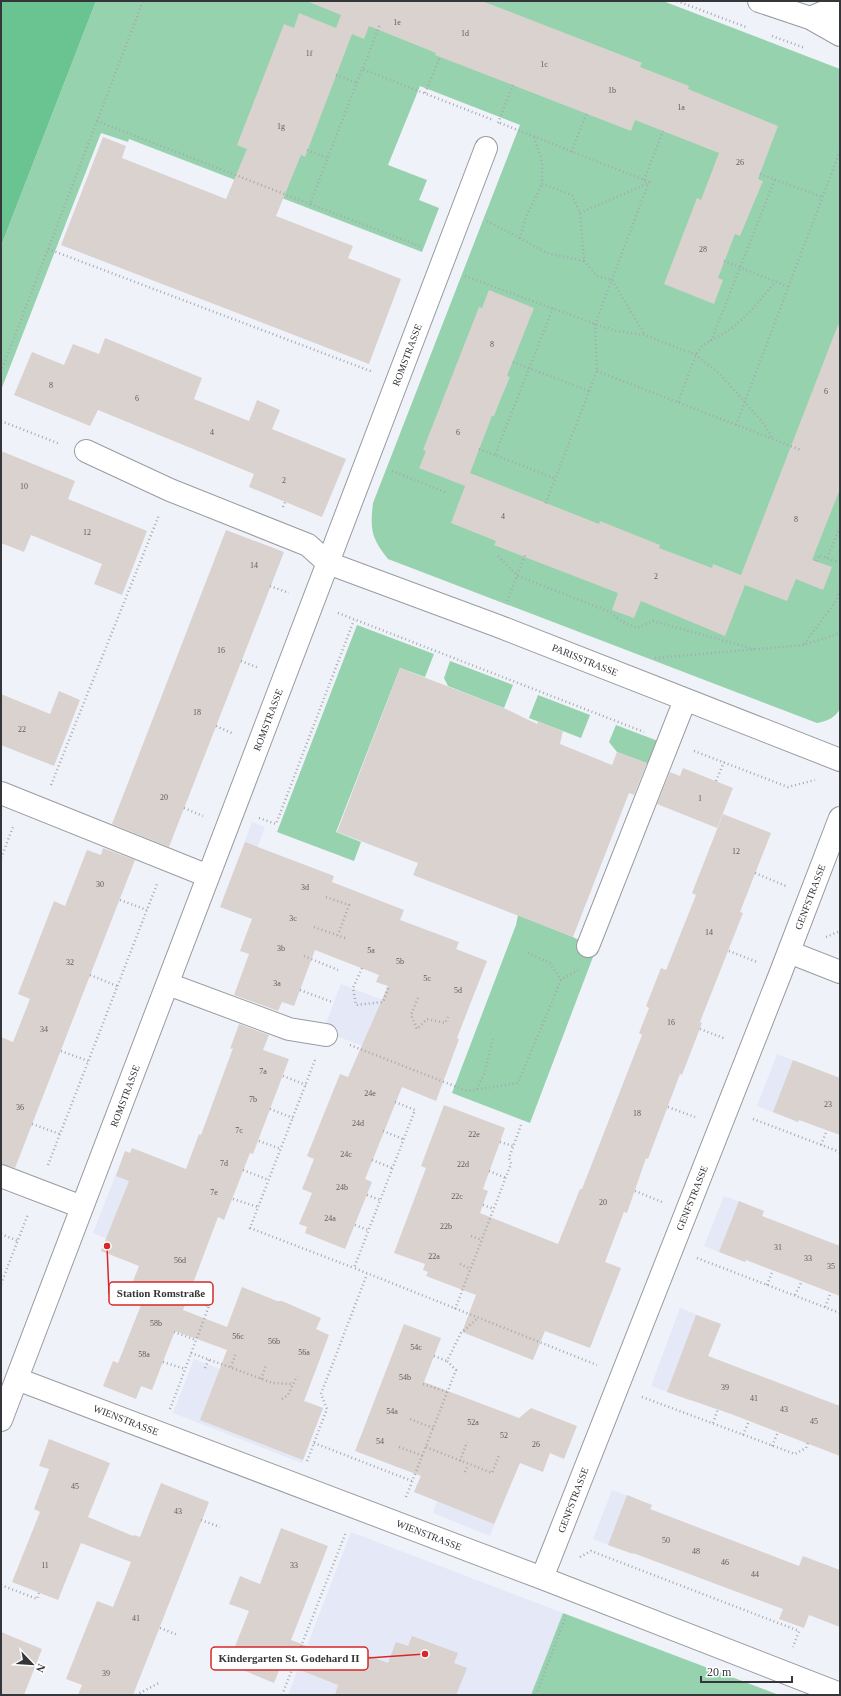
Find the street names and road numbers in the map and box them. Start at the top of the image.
street label: ROMSTRASSE [390,322,424,388]
street label: PARISSTRASSE [550,642,620,678]
street label: ROMSTRASSE [251,687,285,753]
street label: GENFSTRASSE [793,863,827,931]
street label: ROMSTRASSE [108,1063,142,1129]
street label: GENFSTRASSE [674,1164,710,1232]
street label: WIENSTRASSE [92,1403,160,1437]
street label: GENFSTRASSE [556,1466,590,1534]
street label: WIENSTRASSE [395,1518,463,1552]

